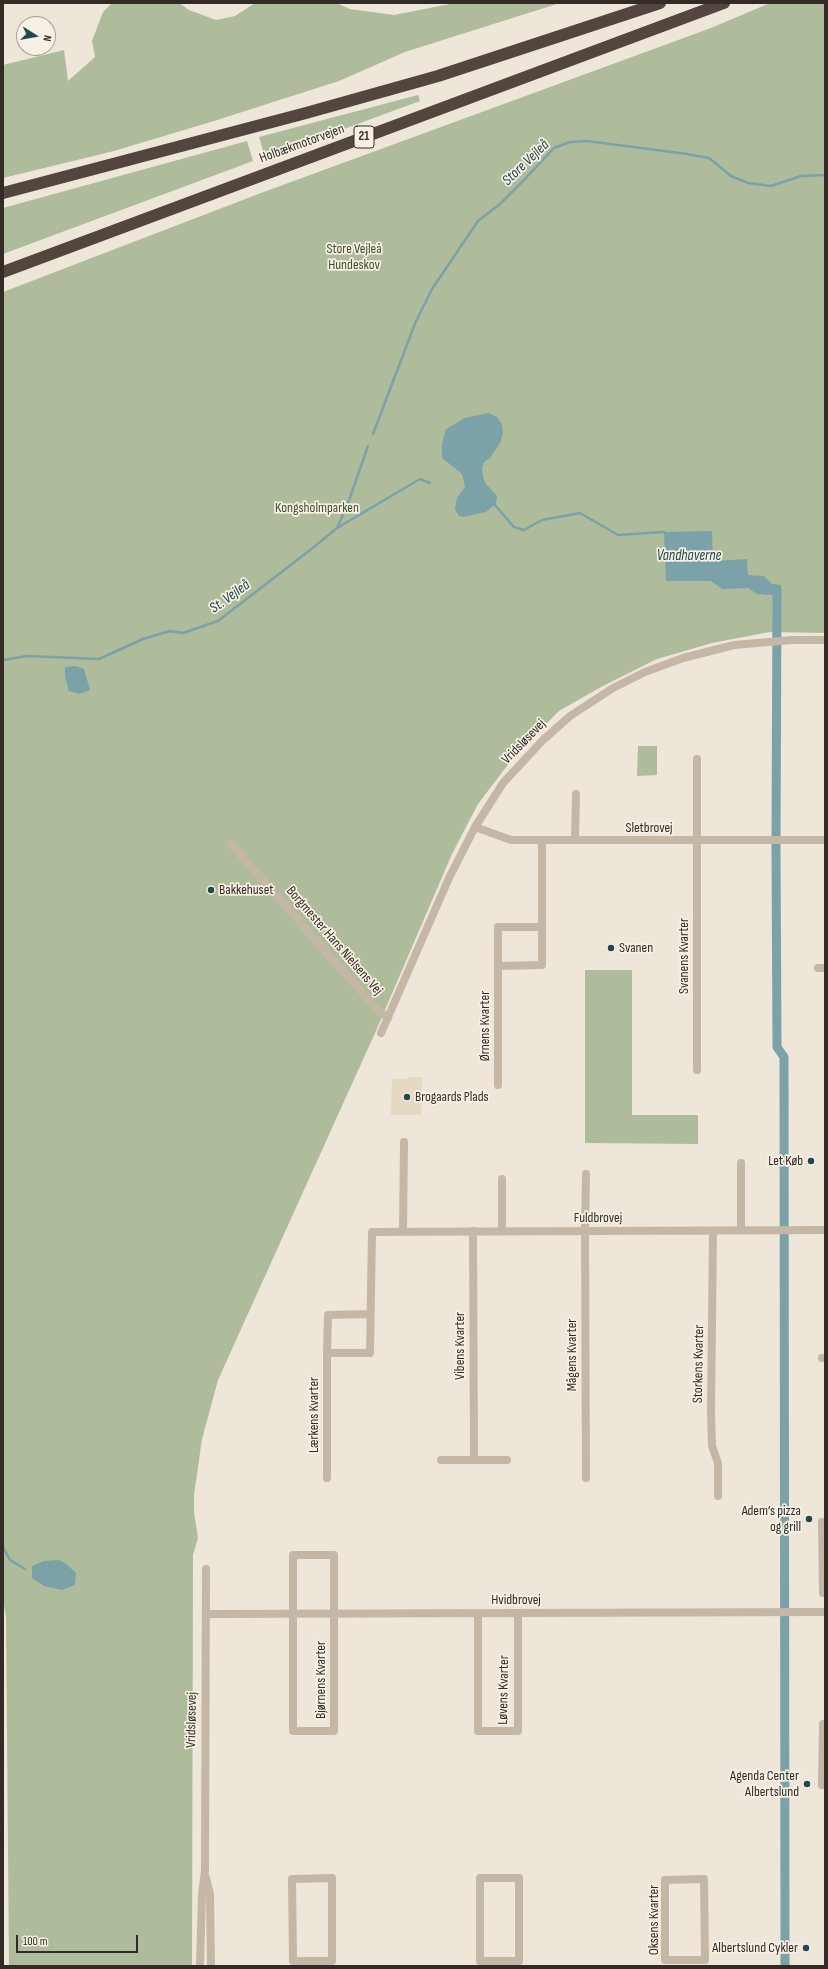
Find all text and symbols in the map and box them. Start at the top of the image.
north arrow [16,16,56,56]
text: N [40,34,54,42]
street label: Holbækmotorvejen [257,121,347,167]
road number: 21 [354,126,374,148]
water label: Store Vejleå [499,136,553,190]
park label: Store Vejleå Hundeskov [326,241,382,274]
park label: Kongsholmparken [275,500,359,516]
water label: Vandhaverne [657,547,721,565]
water label: St. Vejleå [206,576,254,618]
street label: Vridsløsevej [499,716,549,768]
street label: Sletbrovej [625,820,673,836]
place label: Bakkehuset [219,882,273,898]
street label: Borgmester Hans Nielsens Vej [282,883,386,999]
marker: Bakkehuset [206,885,216,895]
street label: Svanens Kvarter [676,918,692,994]
place label: Svanen [619,940,653,956]
marker: Svanen [606,943,616,953]
street label: Ørnens Kvarter [477,991,493,1061]
place label: Brogaards Plads [415,1089,489,1105]
marker: Brogaards Plads [402,1092,412,1102]
place label: Let Køb [768,1153,803,1169]
marker: Let Køb [806,1156,816,1166]
street label: Fuldbrovej [574,1210,622,1226]
street label: Vibens Kvarter [452,1312,468,1380]
street label: Mågens Kvarter [564,1319,580,1391]
street label: Storkens Kvarter [690,1325,708,1403]
street label: Lærkens Kvarter [306,1377,322,1453]
place label: Adem’s pizza og grill [742,1503,801,1536]
marker: Adem’s pizza og grill [804,1514,814,1524]
street label: Hvidbrovej [491,1592,541,1608]
street label: Bjørnens Kvarter [313,1641,329,1719]
street label: Løvens Kvarter [495,1655,513,1725]
street label: Vridsløsevej [183,1692,201,1748]
place label: Agenda Center Albertslund [730,1768,799,1800]
marker: Agenda Center Albertslund [802,1779,812,1789]
street label: Oksens Kvarter [646,1885,662,1955]
scale bar [18,1927,140,1953]
text: 100 m [23,1934,48,1949]
place label: Albertslund Cykler [712,1940,798,1956]
marker: Albertslund Cykler [801,1943,811,1953]

